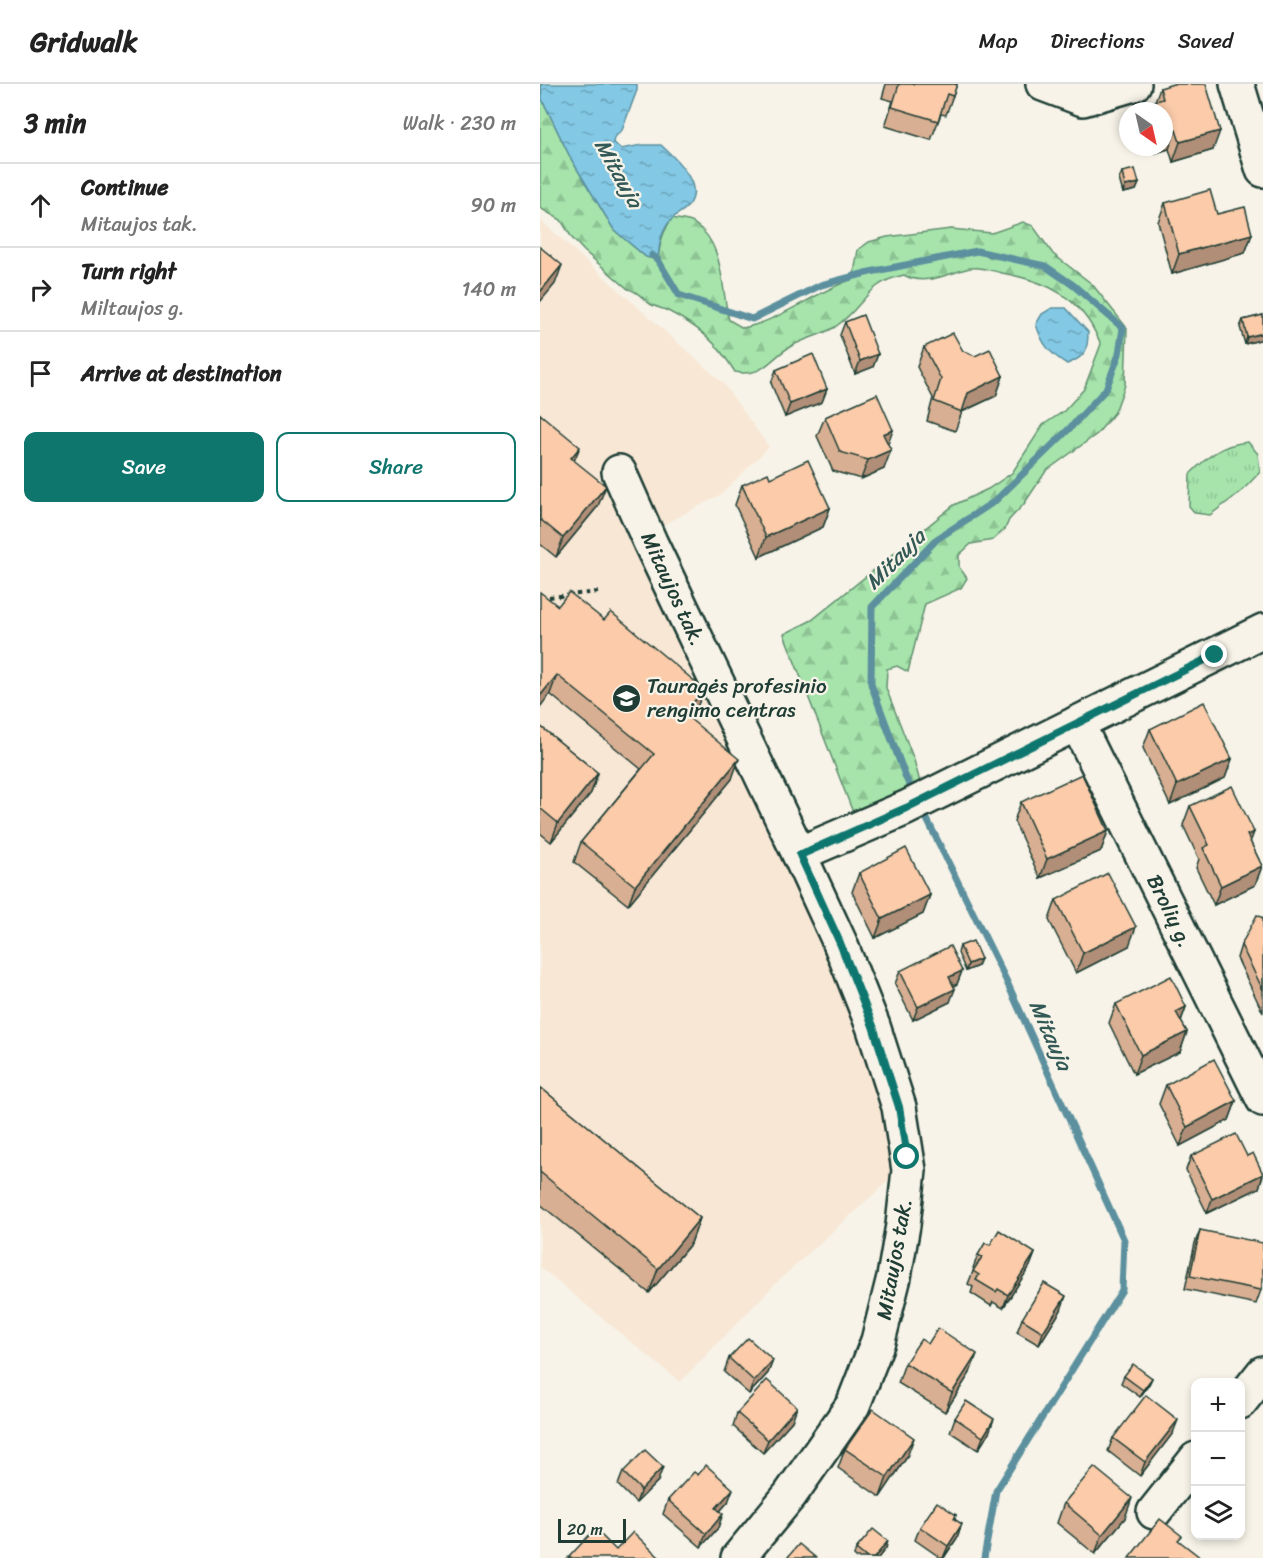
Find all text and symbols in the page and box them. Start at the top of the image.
text: Gridwalk [30,17,138,66]
text: Map [979,22,1017,60]
text: Directions [1050,22,1145,60]
text: Saved [1178,22,1233,60]
text: 3 min [24,100,86,146]
north arrow [1119,102,1173,156]
text: Walk · 230 m [403,106,516,141]
water label: Mitauja [584,131,655,217]
text: Continue [81,168,169,207]
text: 90 m [471,188,516,223]
icon: ahead [24,189,57,222]
text: Mitaujos tak. [81,207,198,242]
text: Turn right [81,252,176,291]
text: 140 m [462,272,516,307]
icon: right [24,273,57,306]
text: Miltaujos g. [81,291,185,326]
text: Arrive at destination [81,354,282,393]
icon: arrive [24,357,57,390]
button: Save [24,432,264,502]
button: Share [276,432,516,502]
water label: Mitauja [855,517,937,599]
street label: Mitaujos tak. [630,525,716,653]
route end [1201,641,1227,667]
place label: Tauragės profesinio rengimo centras [647,667,827,729]
school or university icon: Tauragės profesinio rengimo centras [610,682,642,714]
street label: Brolių g. [1136,868,1204,954]
water label: Mitauja [1018,993,1085,1079]
route start [893,1143,919,1169]
street label: Mitaujos tak. [865,1195,923,1323]
map controls [1191,1378,1245,1540]
button: + [1191,1378,1245,1432]
button: − [1191,1432,1245,1486]
button: layers [1191,1486,1245,1540]
text: 20 m [567,1515,603,1544]
scale bar [558,1516,626,1544]

